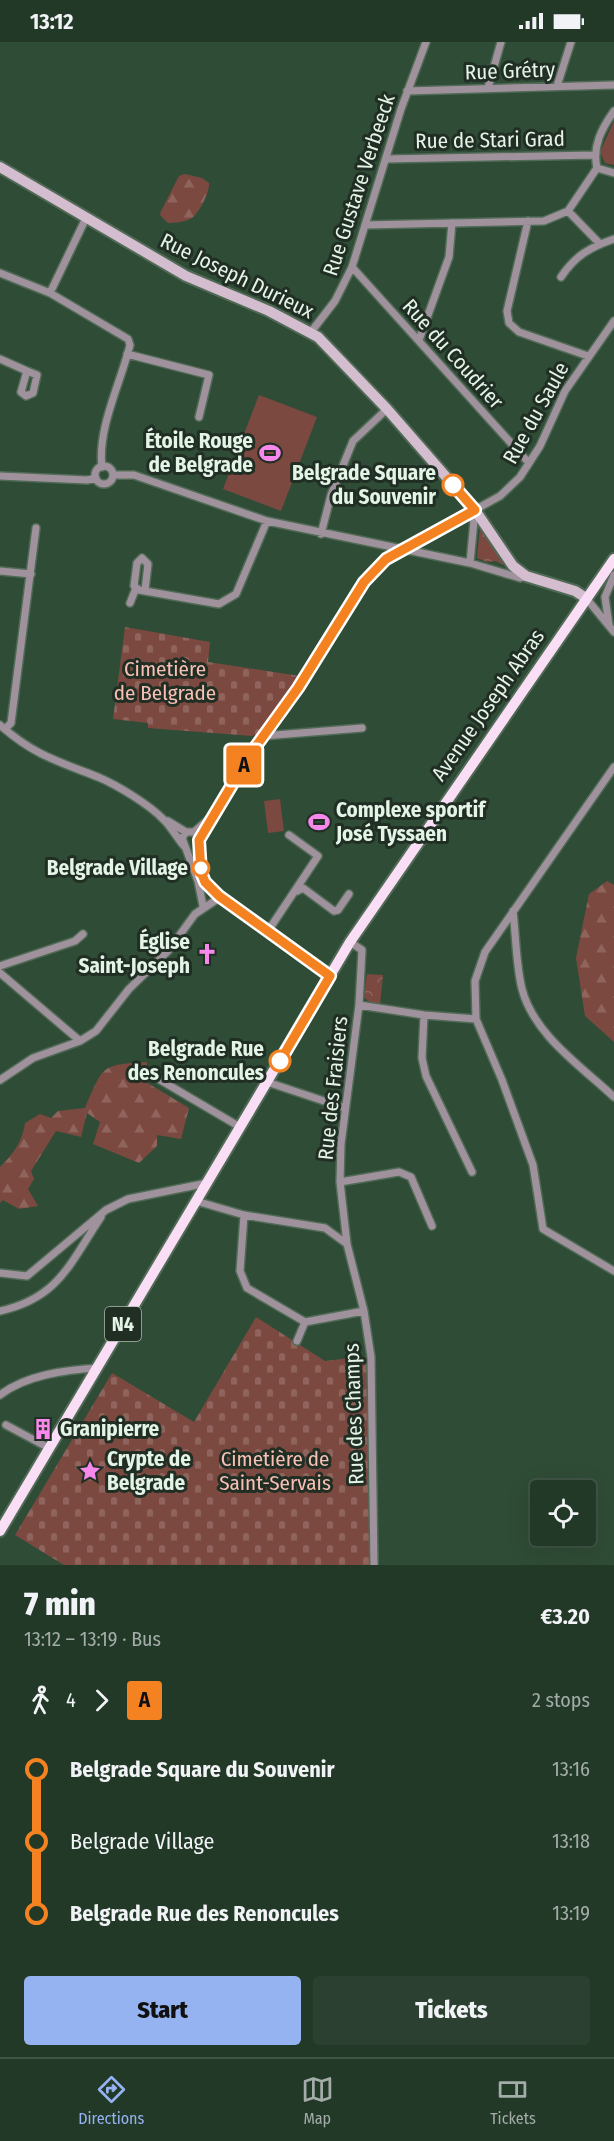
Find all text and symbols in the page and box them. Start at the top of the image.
text: 13:12 [30,8,74,35]
street label: Rue Grétry [464,56,556,86]
street label: Rue Gustave Verbeeck [317,91,401,279]
street label: Rue de Stari Grad [415,126,565,154]
street label: Rue Joseph Durieux [156,228,319,325]
street label: Rue du Coudrier [397,294,510,415]
street label: Rue du Saule [497,358,575,468]
place label: Étoile Rouge de Belgrade [145,427,253,478]
sports icon: Étoile Rouge de Belgrade [258,441,282,465]
place label: Belgrade Square du Souvenir [292,460,436,510]
marker: Belgrade Square du Souvenir [442,474,464,496]
street label: Avenue Joseph Abras [426,624,550,786]
park label: Cimetière de Belgrade [114,656,216,706]
line badge: A [224,746,264,784]
text: A [238,752,250,778]
place label: Complexe sportif José Tyssaen [335,797,487,847]
sports icon: Complexe sportif José Tyssaen [307,810,331,834]
place label: Belgrade Village [47,855,188,881]
marker: Belgrade Village [192,859,210,877]
place label: Église Saint-Joseph [79,928,190,979]
church icon: Église Saint-Joseph [195,942,219,966]
street label: Rue des Fraisiers [313,1015,353,1161]
place label: Belgrade Rue des Renoncules [128,1036,264,1086]
marker: Belgrade Rue des Renoncules [269,1050,291,1072]
road number: N4 [105,1307,141,1341]
street label: Rue des Champs [339,1343,369,1485]
place label: Granipierre [60,1416,160,1442]
building icon: Granipierre [31,1417,55,1441]
place label: Crypte de Belgrade [107,1446,191,1496]
park label: Cimetière de Saint-Servais [219,1446,331,1496]
place icon: Crypte de Belgrade [78,1459,102,1483]
map controls [530,1480,596,1546]
button: locate [530,1480,596,1546]
text: 7 min [24,1584,96,1624]
text: €3.20 [541,1603,590,1630]
text: 13:12 – 13:19 · Bus [24,1627,161,1651]
icon: walk [24,1684,57,1717]
icon: forward [85,1684,118,1717]
text: A [139,1687,150,1713]
text: 4 [66,1688,76,1712]
text: 2 stops [532,1688,590,1712]
text: Belgrade Square du Souvenir [70,1756,335,1783]
text: 13:16 [552,1757,590,1781]
text: Belgrade Village [70,1828,214,1855]
text: 13:18 [552,1829,590,1853]
text: Belgrade Rue des Renoncules [70,1900,339,1927]
text: 13:19 [552,1901,590,1925]
button: Start [24,1976,301,2045]
button: Tickets [313,1976,590,2045]
tab: Directions [78,2073,144,2128]
tab: Map [301,2073,334,2128]
tab: Tickets [490,2073,536,2128]

